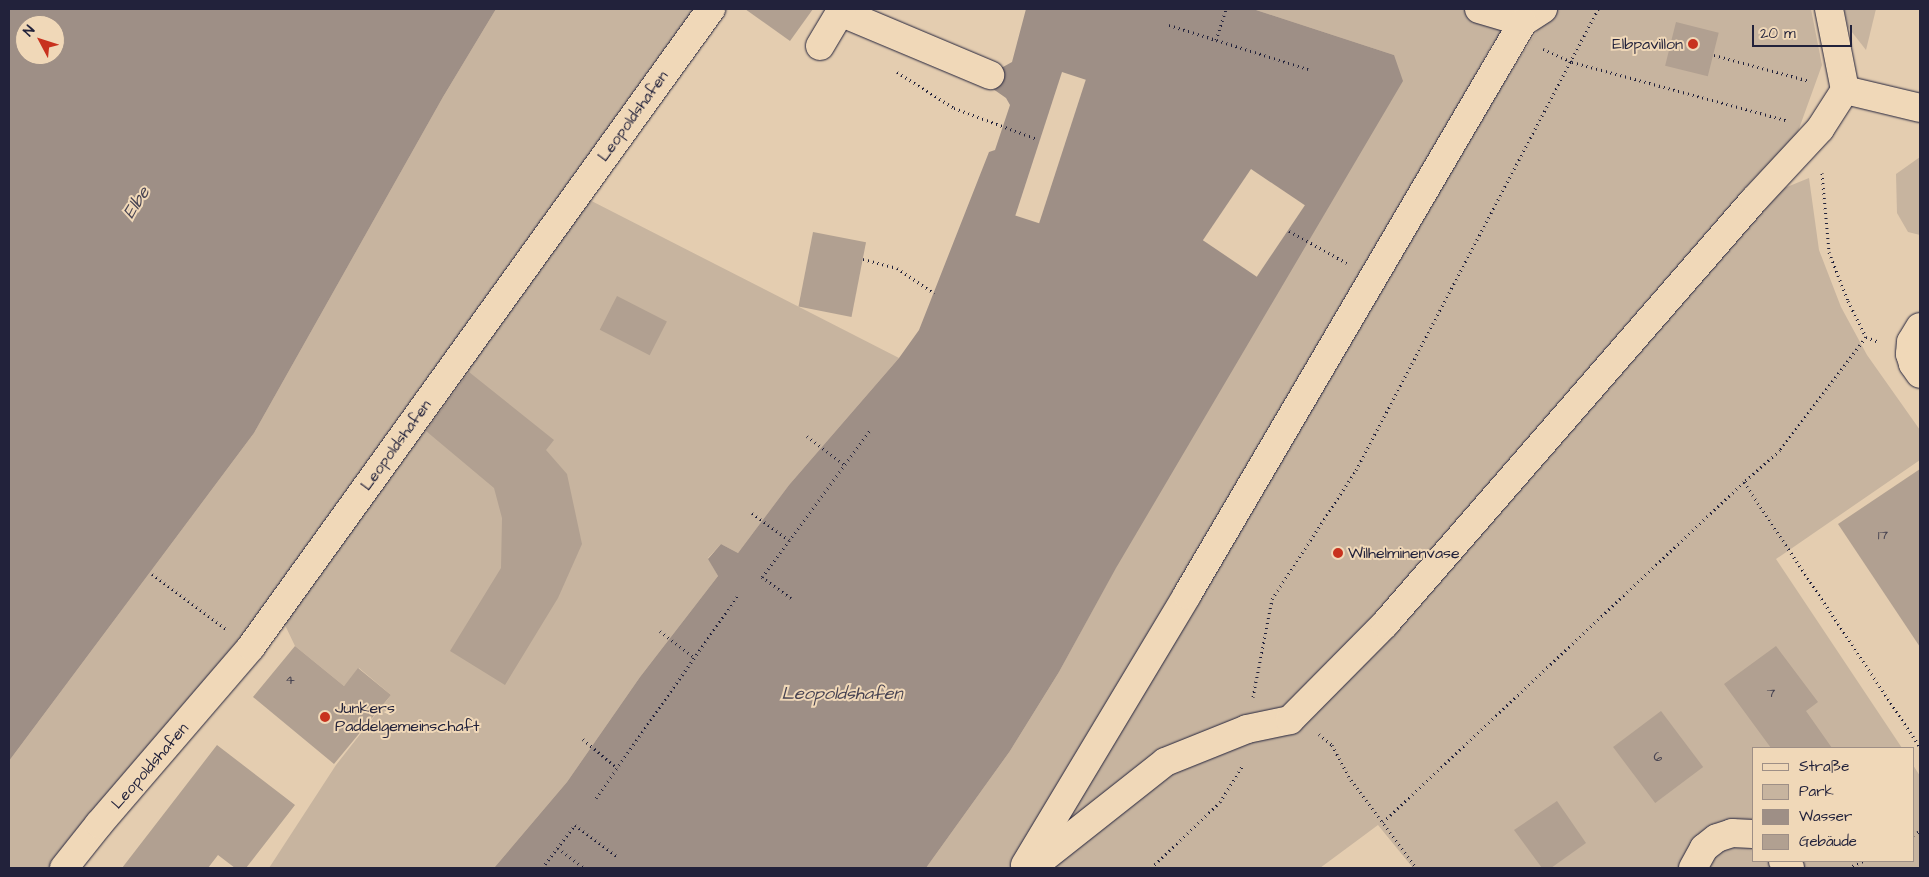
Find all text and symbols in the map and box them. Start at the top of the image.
north arrow [15,15,65,65]
scale bar [1754,15,1854,47]
text: N [19,21,40,41]
text: 20 m [1760,23,1796,44]
place label: Elbpavillon [1612,34,1683,54]
marker: Elbpavillon [1687,38,1699,50]
street label: Leopoldshafen [594,67,672,165]
water label: Elbe [119,183,155,223]
street label: Leopoldshafen [357,396,435,494]
house number: 17 [1878,527,1888,543]
place label: Wilhelminenvase [1348,543,1460,563]
marker: Wilhelminenvase [1332,547,1344,559]
house number: 4 [285,672,295,688]
water label: Leopoldshafen [781,683,903,705]
house number: 7 [1767,685,1775,701]
place label: Junkers Paddelgemeinschaft [335,698,480,736]
marker: Junkers Paddelgemeinschaft [319,711,331,723]
street label: Leopoldshafen [107,719,193,813]
legend [1752,747,1914,862]
house number: 6 [1654,749,1662,765]
text: Straße [1799,756,1849,777]
text: Park [1799,781,1834,802]
text: Wasser [1799,806,1852,827]
text: Gebäude [1799,831,1857,852]

